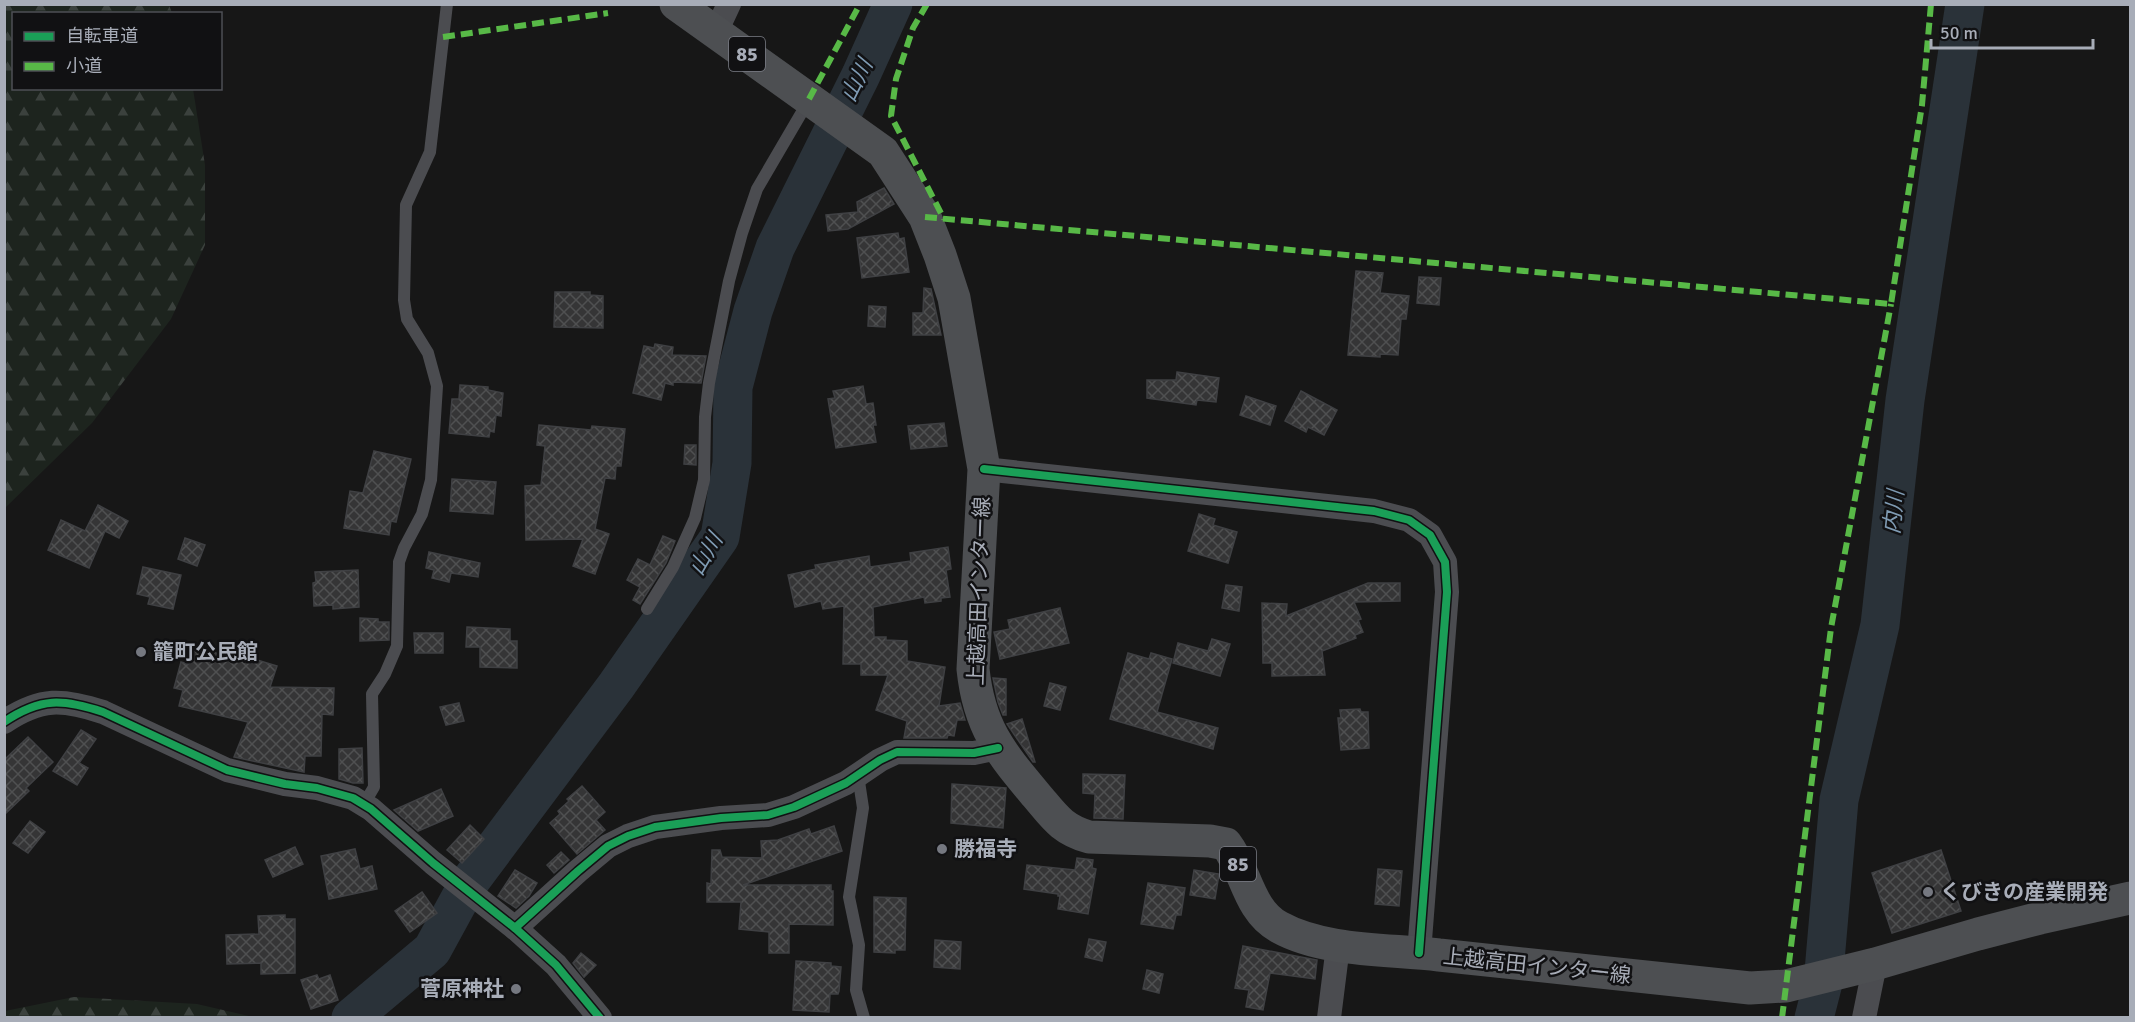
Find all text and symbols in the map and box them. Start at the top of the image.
legend [12,12,222,90]
scale bar [1931,12,2093,50]
text: 50 m [1940,22,1978,44]
text: 自転車道 [66,25,138,47]
road number: 85 [729,37,765,71]
water label: 山川 [835,53,879,106]
text: 小道 [66,55,102,77]
water label: 内川 [1878,487,1909,535]
street label: 上越高田インター線 [963,496,995,686]
water label: 山川 [683,527,729,580]
place label: 籠町公民館 [153,639,258,665]
marker: 籠町公民館 [134,645,148,659]
place label: 勝福寺 [954,836,1017,862]
marker: 勝福寺 [935,842,949,856]
road number: 85 [1220,847,1256,881]
place label: くびきの産業開発 [1940,879,2108,905]
marker: くびきの産業開発 [1921,885,1935,899]
street label: 上越高田インター線 [1442,943,1632,989]
place label: 菅原神社 [420,976,504,1002]
marker: 菅原神社 [509,982,523,996]

